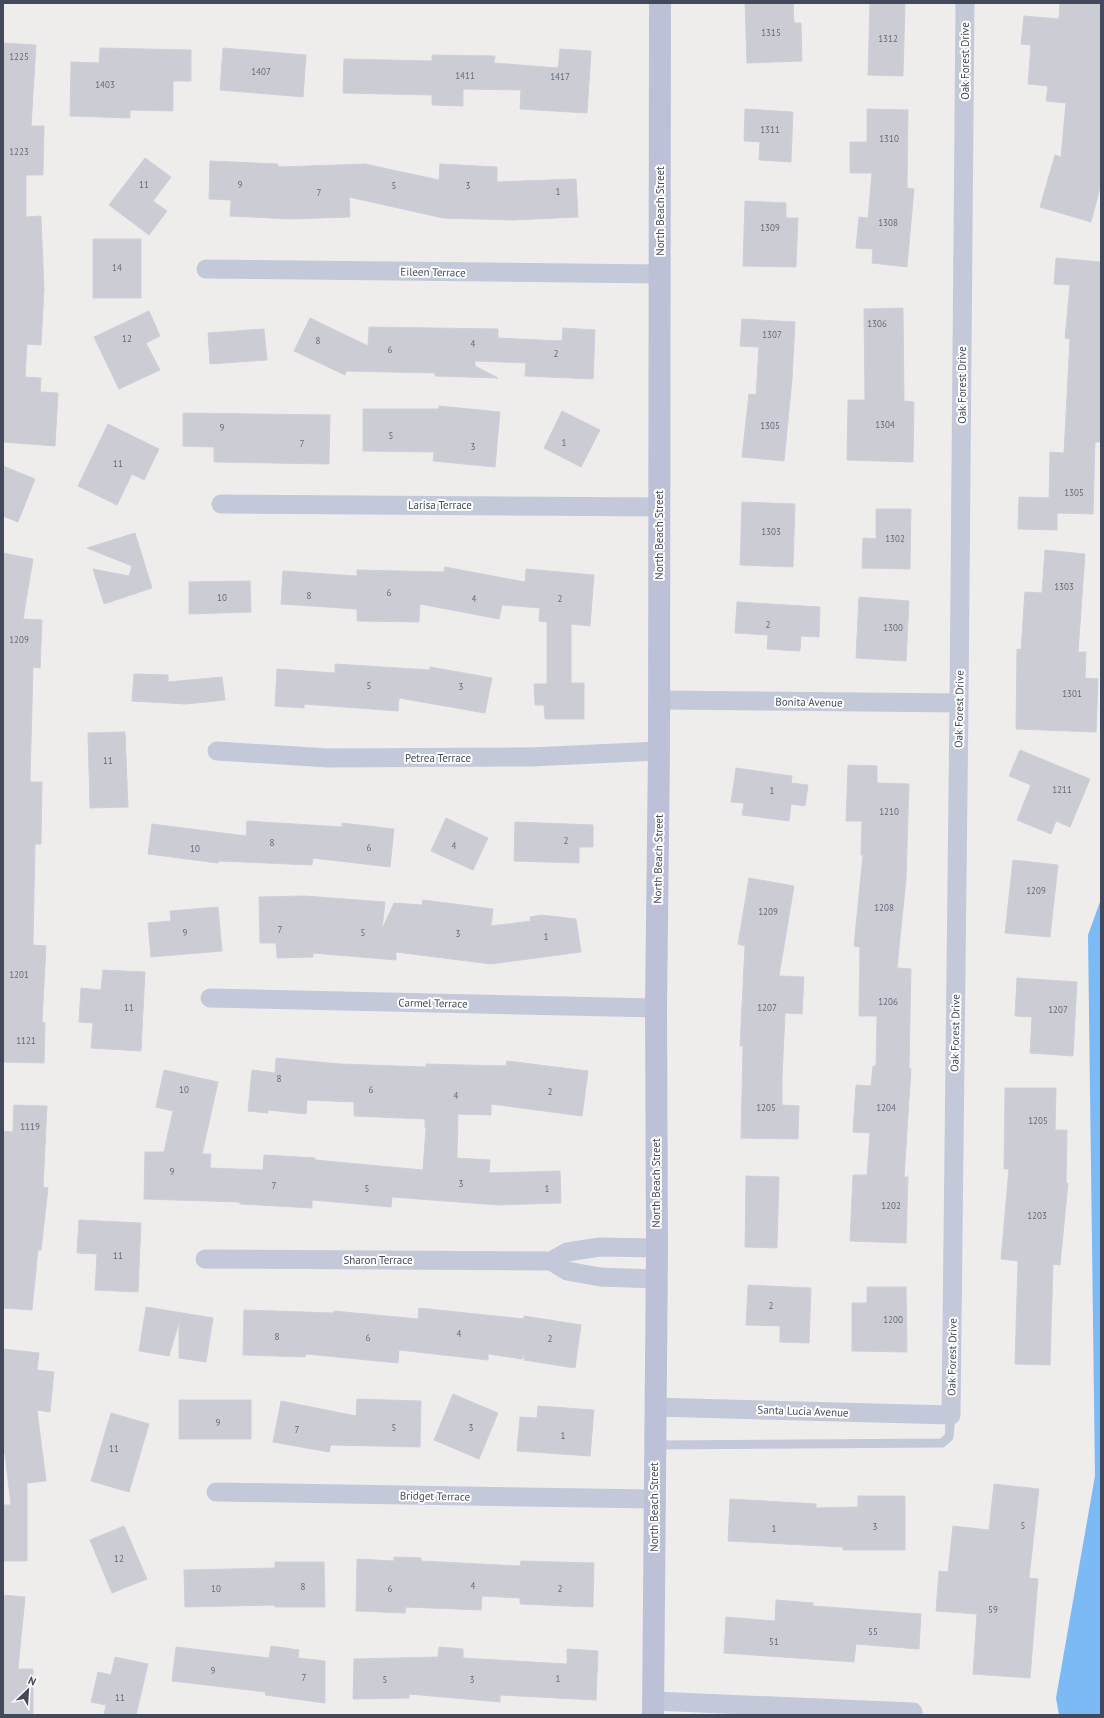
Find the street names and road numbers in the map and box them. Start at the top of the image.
street label: Oak Forest Drive [958,22,972,100]
street label: North Beach Street [653,166,667,256]
street label: Eileen Terrace [400,264,466,280]
street label: Oak Forest Drive [955,346,969,424]
street label: North Beach Street [652,490,666,580]
street label: Larisa Terrace [408,498,472,512]
street label: Oak Forest Drive [951,670,967,748]
street label: Bonita Avenue [775,694,843,710]
street label: Petrea Terrace [405,751,471,765]
street label: North Beach Street [650,814,666,904]
street label: Oak Forest Drive [947,994,963,1072]
street label: Carmel Terrace [398,995,468,1011]
street label: North Beach Street [649,1138,663,1228]
street label: Sharon Terrace [343,1253,413,1267]
street label: Oak Forest Drive [944,1318,960,1396]
street label: Santa Lucia Avenue [757,1402,849,1420]
street label: North Beach Street [647,1462,661,1552]
street label: Bridget Terrace [400,1488,471,1504]

